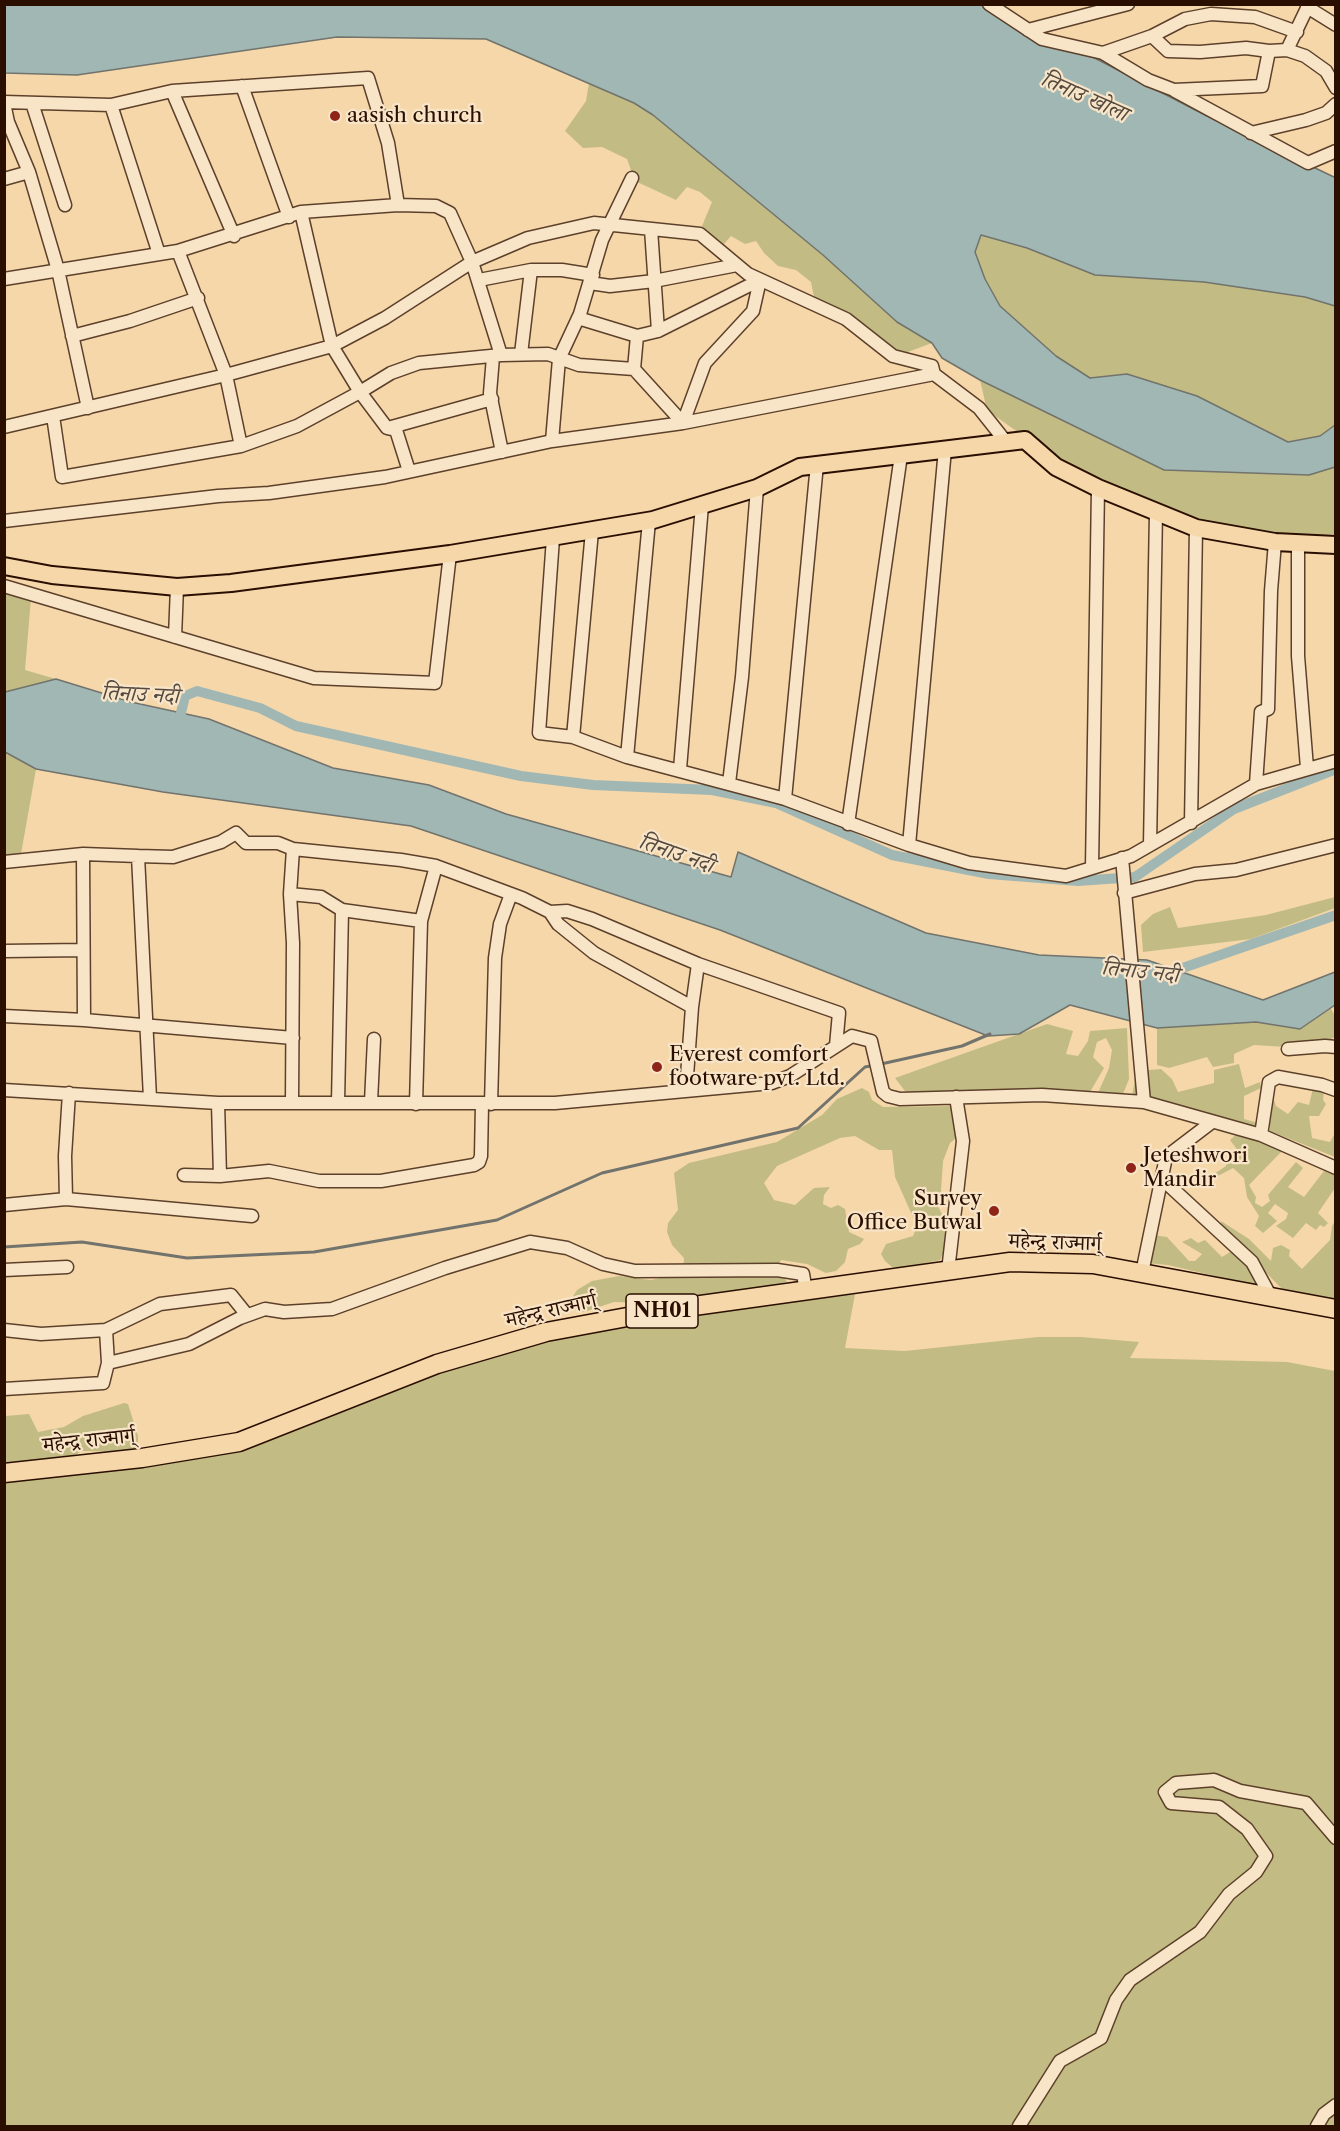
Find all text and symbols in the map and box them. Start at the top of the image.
water label: तिनाउ खोला [1036,66,1132,128]
place label: aasish church [347,103,482,129]
marker: aasish church [328,109,342,123]
water label: तिनाउ नदी [101,680,179,710]
water label: तिनाउ नदी [635,829,717,879]
water label: तिनाउ नदी [1100,955,1180,989]
place label: Everest comfort footware pvt. Ltd. [669,1042,845,1092]
marker: Everest comfort footware pvt. Ltd. [650,1060,664,1074]
place label: Jeteshwori Mandir [1143,1143,1248,1193]
marker: Jeteshwori Mandir [1124,1161,1138,1175]
place label: Survey Office Butwal [847,1186,982,1236]
marker: Survey Office Butwal [987,1204,1001,1218]
street label: महेन्द्र राज्मार्ग् [1008,1229,1102,1257]
street label: महेन्द्र राज्मार्ग् [503,1288,599,1334]
road number: NH01 [626,1294,698,1328]
street label: महेन्द्र राज्मार्ग् [41,1424,137,1458]

